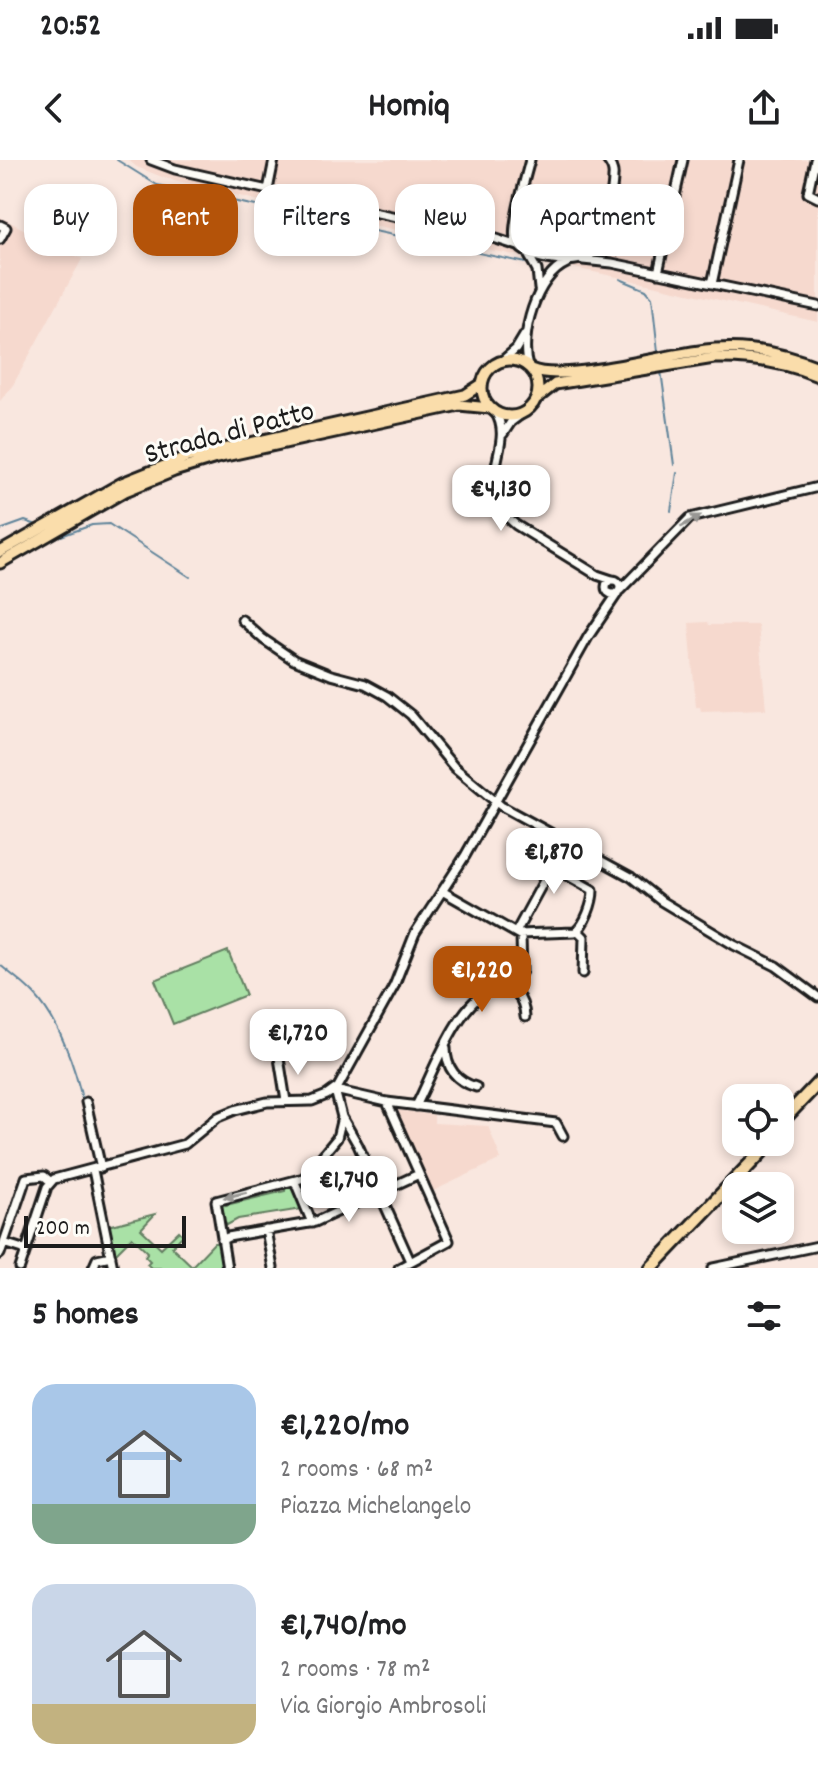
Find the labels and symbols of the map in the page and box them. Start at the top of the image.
street label: Strada di Patto [140,392,320,478]
pin: €4,130 [436,465,566,533]
one-way arrow [679,514,702,529]
pin: €1,870 [489,828,619,896]
pin: €1,220 [417,946,547,1014]
pin: €1,720 [233,1009,363,1077]
pin: €1,740 [284,1156,414,1224]
one-way arrow [222,1189,247,1202]
scale bar [24,1212,186,1248]

